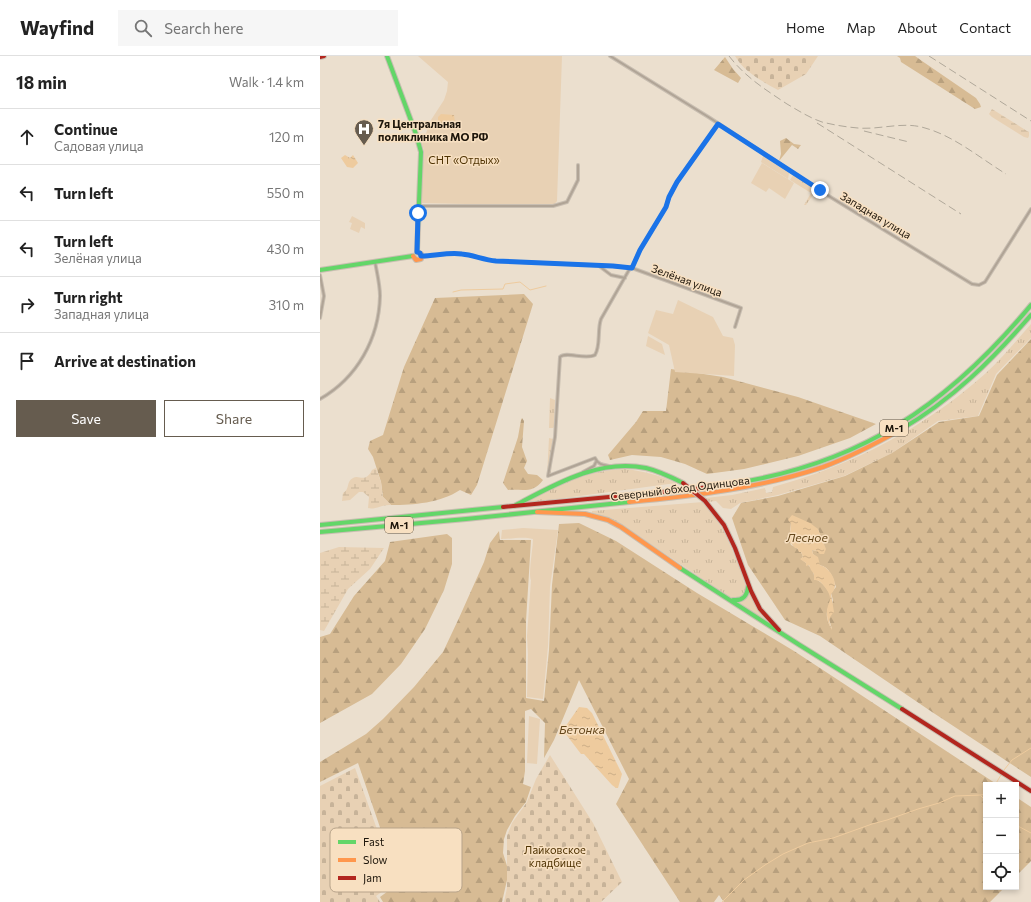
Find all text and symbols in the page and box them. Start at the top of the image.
search box [118,10,398,46]
text: Wayfind [20,16,94,39]
icon: search [132,17,154,39]
text: Search here [164,19,244,37]
text: Home [786,19,825,36]
text: Map [847,19,875,36]
text: About [897,19,937,36]
text: Contact [959,19,1011,36]
text: 18 min [16,72,67,93]
text: Walk · 1.4 km [229,74,304,90]
place label: 7я Центральная поликлиника МО РФ [378,117,489,143]
hospital icon: 7я Центральная поликлиника МО РФ [353,118,375,146]
text: Continue [54,120,118,138]
icon: ahead [16,126,38,148]
text: 120 m [269,129,304,145]
text: Садовая улица [54,138,144,154]
park label: СНТ «Отдых» [428,153,500,166]
route end [811,181,829,199]
icon: left [16,182,38,204]
text: Turn left [54,184,113,202]
text: 550 m [267,185,304,201]
street label: Западная улица [838,189,914,241]
route start [409,204,427,222]
text: Turn left [54,232,113,250]
icon: left [16,238,38,260]
text: 430 m [266,241,304,257]
text: Зелёная улица [54,250,142,266]
street label: Зелёная улица [650,261,724,299]
text: Turn right [54,288,123,306]
icon: right [16,294,38,316]
text: 310 m [269,297,304,313]
text: Западная улица [54,306,149,322]
icon: arrive [16,350,38,372]
text: Arrive at destination [54,352,196,370]
button: Save [16,400,156,437]
button: Share [164,400,304,437]
road number: М-1 [880,420,908,436]
street label: Северный обход Одинцова [610,473,750,503]
road number: М-1 [385,517,413,533]
water label: Лесное [785,530,828,544]
water label: Бетонка [559,722,605,736]
map controls [983,782,1019,890]
button: + [983,782,1019,818]
button: − [983,818,1019,854]
legend [330,828,462,892]
text: Fast [363,835,385,848]
park label: Лайковское кладбище [524,843,586,869]
text: Slow [363,853,388,866]
button: locate [983,854,1019,890]
text: Jam [363,871,382,885]

